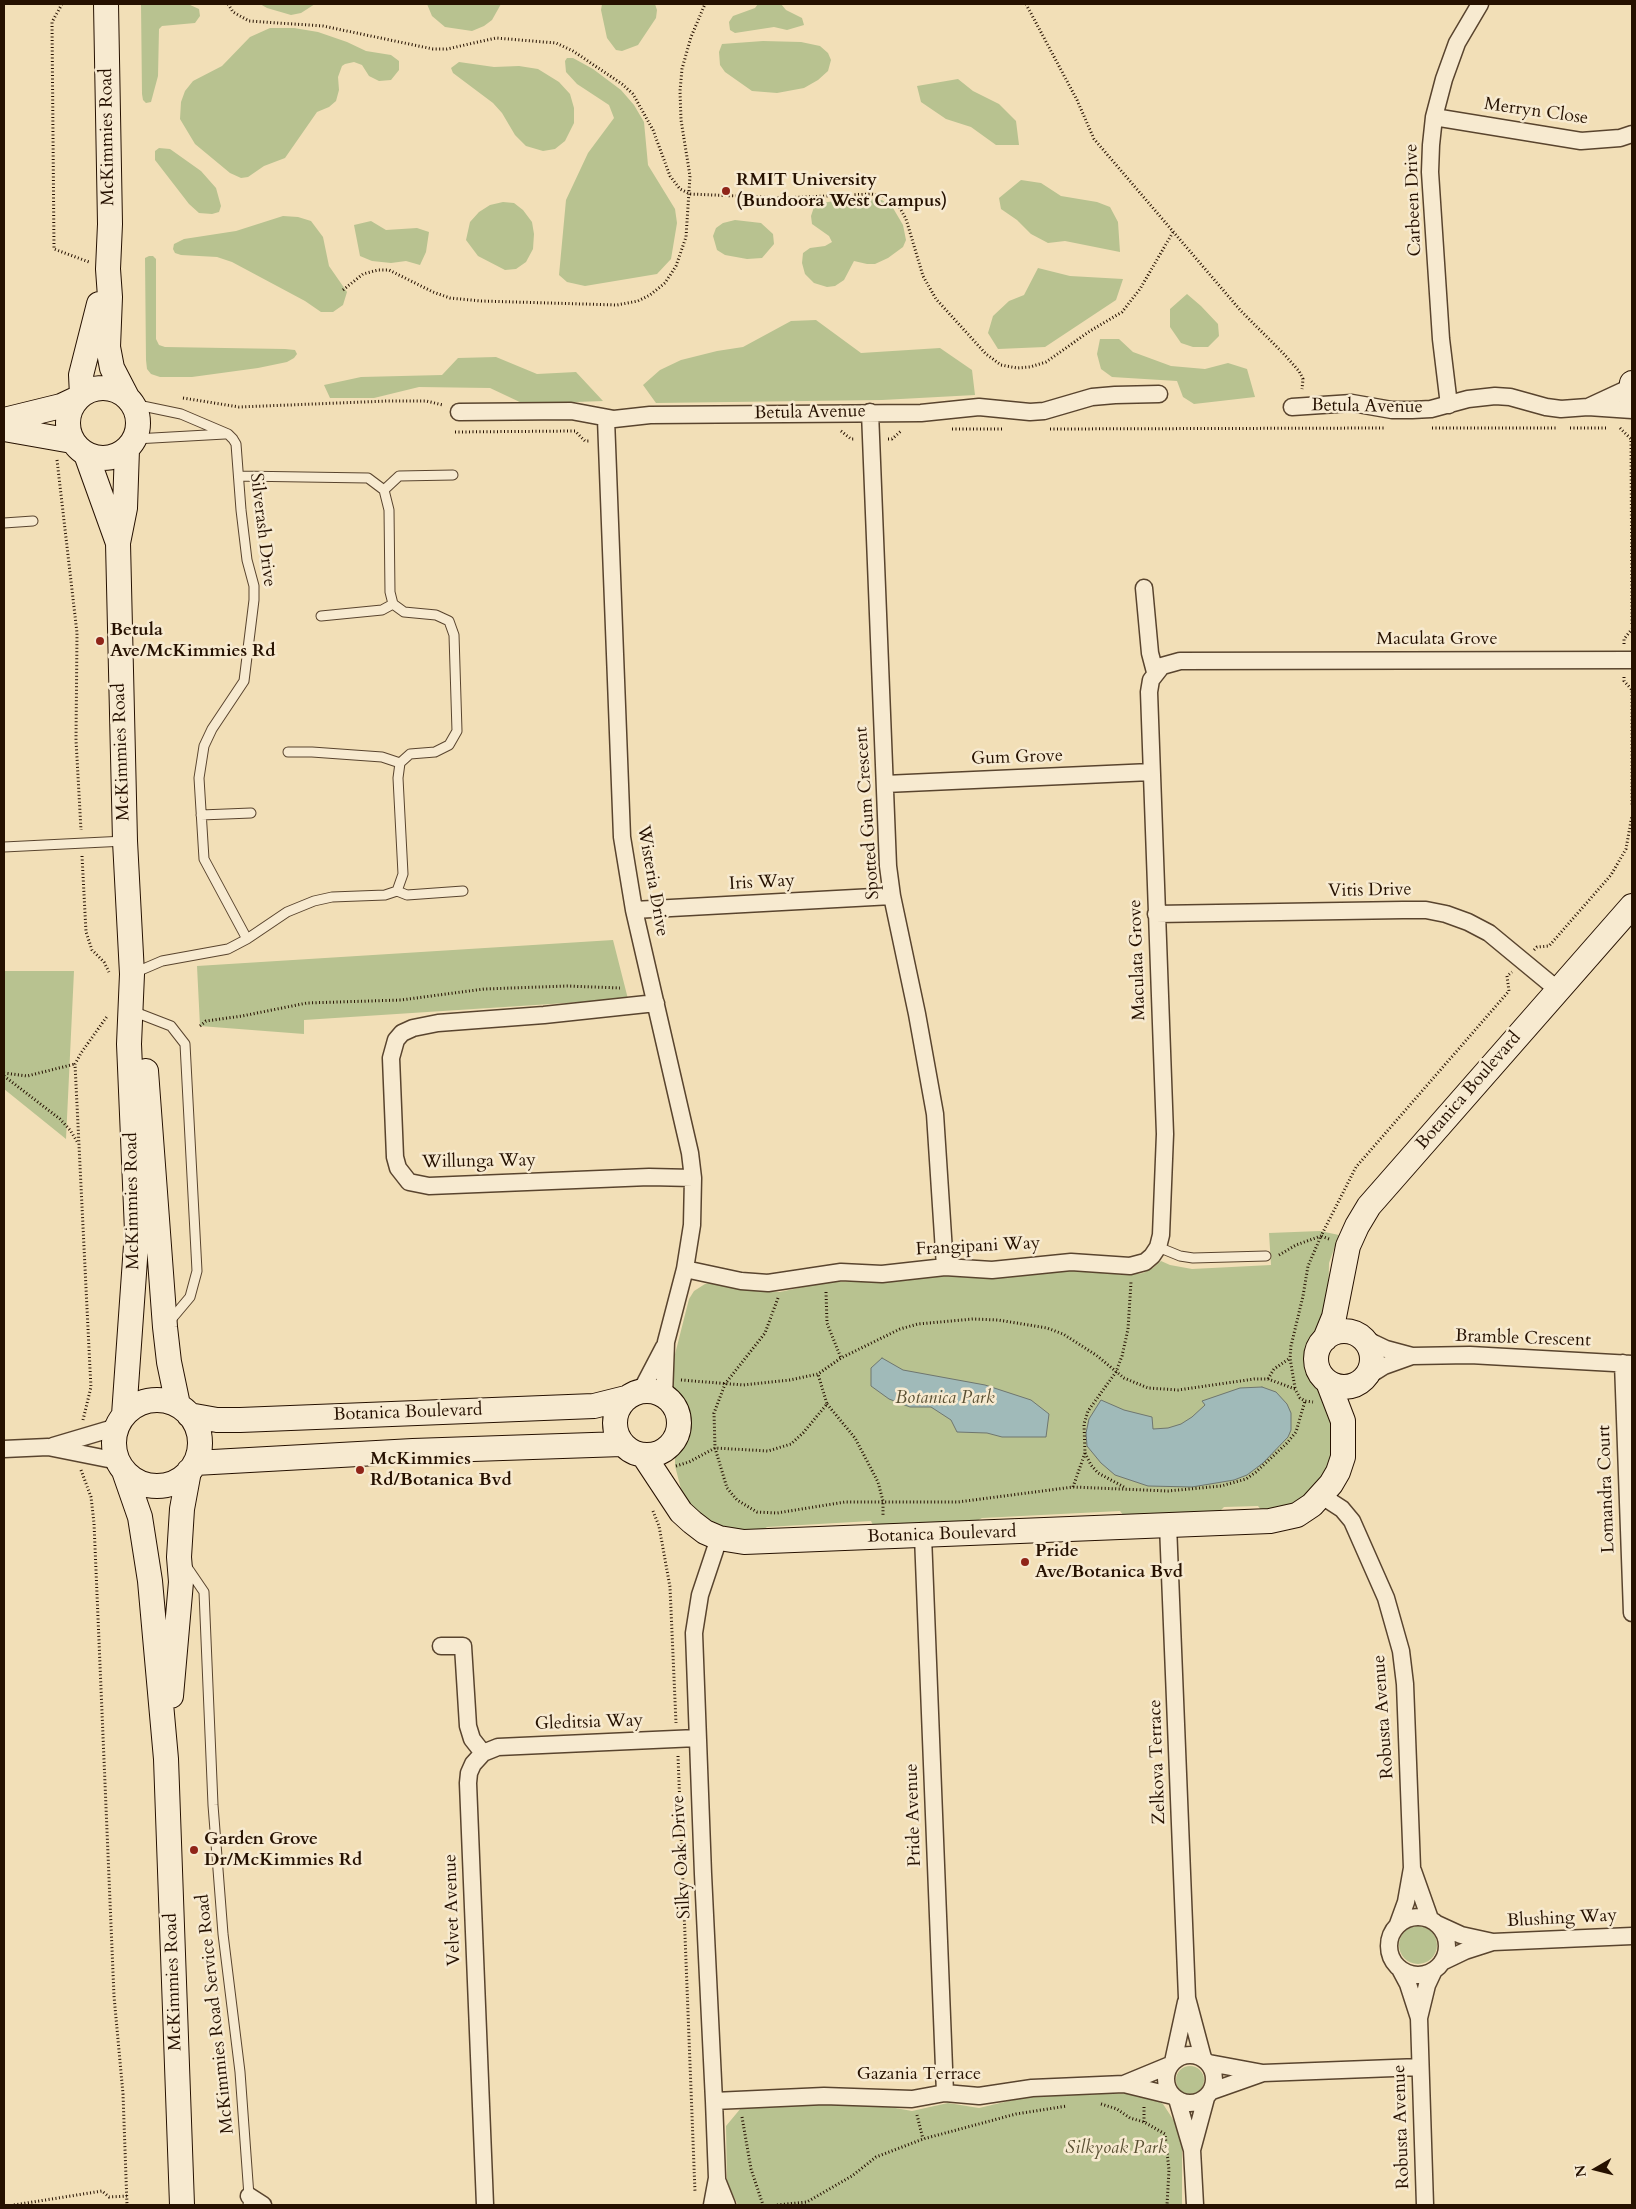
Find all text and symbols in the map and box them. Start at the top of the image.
street label: McKimmies Road [96,68,120,206]
street label: Merryn Close [1482,94,1590,130]
street label: Carbeen Drive [1401,143,1427,257]
place label: RMIT University (Bundoora West Campus) [736,170,947,212]
marker: RMIT University (Bundoora West Campus) [720,185,732,197]
street label: Betula Avenue [1311,395,1423,419]
street label: Betula Avenue [754,401,866,425]
street label: Silverash Drive [244,472,280,588]
place label: Betula Ave/McKimmies Rd [110,620,276,662]
street label: Maculata Grove [1376,629,1498,651]
marker: Betula Ave/McKimmies Rd [94,635,106,647]
street label: McKimmies Road [109,683,135,821]
street label: Spotted Gum Crescent [851,726,885,900]
street label: Gum Grove [971,746,1063,770]
street label: Wisteria Drive [632,824,672,938]
street label: Iris Way [729,870,795,896]
street label: Vitis Drive [1328,879,1412,903]
street label: Maculata Grove [1125,899,1151,1021]
street label: Botanica Boulevard [1412,1028,1526,1154]
street label: McKimmies Road [121,1132,145,1270]
street label: Willunga Way [422,1150,536,1174]
street label: Frangipani Way [915,1233,1041,1261]
street label: Bramble Crescent [1455,1326,1591,1352]
park label: Botanica Park [895,1388,995,1410]
street label: Botanica Boulevard [333,1400,483,1426]
street label: Lomandra Court [1594,1425,1620,1553]
place label: McKimmies Rd/Botanica Bvd [370,1449,512,1492]
marker: McKimmies Rd/Botanica Bvd [354,1464,366,1476]
street label: Botanica Boulevard [867,1522,1017,1548]
place label: Pride Ave/Botanica Bvd [1035,1541,1183,1584]
marker: Pride Ave/Botanica Bvd [1019,1556,1031,1568]
street label: Robusta Avenue [1369,1654,1399,1780]
street label: Zelkova Terrace [1145,1699,1171,1825]
street label: Gleditsia Way [535,1710,643,1736]
street label: Pride Avenue [901,1763,927,1867]
street label: Silky Oak Drive [668,1795,696,1919]
place label: Garden Grove Dr/McKimmies Rd [204,1829,362,1872]
marker: Garden Grove Dr/McKimmies Rd [188,1844,200,1856]
street label: Velvet Avenue [440,1854,466,1966]
street label: McKimmies Road Service Road [193,1893,239,2135]
street label: Blushing Way [1507,1905,1617,1933]
street label: McKimmies Road [161,1913,187,2051]
street label: Gazania Terrace [857,2064,981,2086]
street label: Robusta Avenue [1389,2064,1415,2190]
park label: Silkyoak Park [1065,2138,1167,2160]
north arrow [1571,2144,1621,2194]
text: N [1570,2164,1591,2178]

